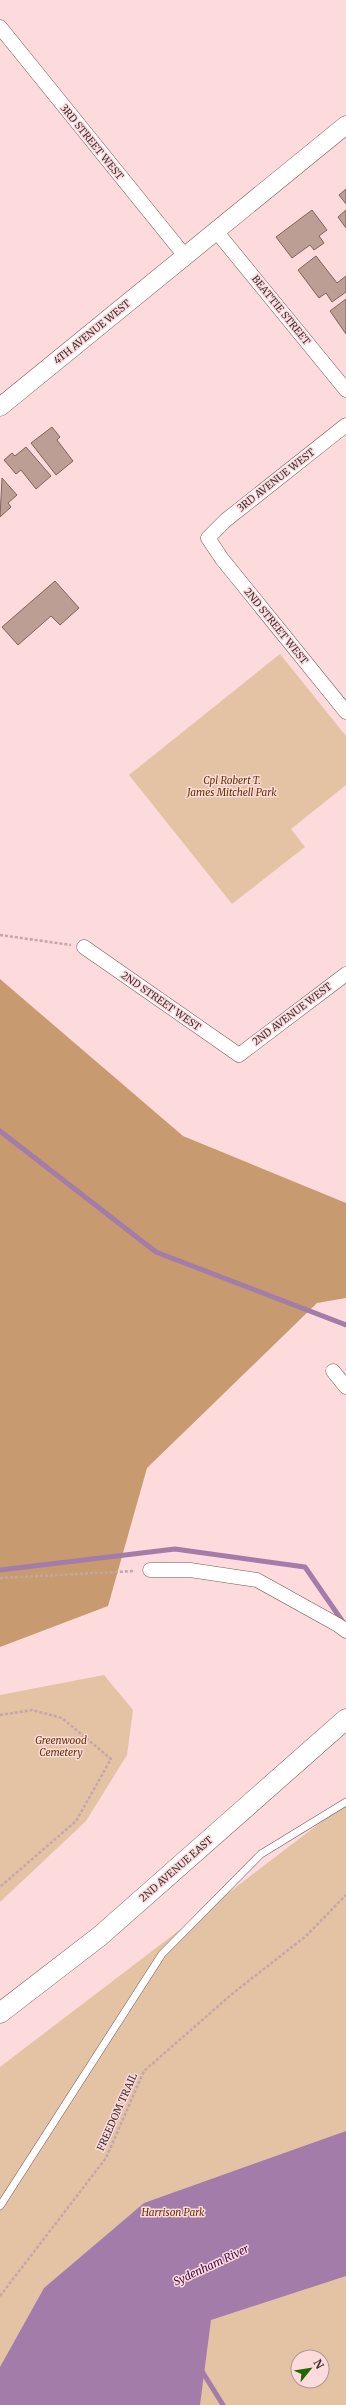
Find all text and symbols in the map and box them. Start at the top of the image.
street label: 3RD STREET WEST [58,102,126,182]
street label: BEATTIE STREET [249,273,313,347]
street label: 4TH AVENUE WEST [51,297,133,367]
street label: 3RD AVENUE WEST [235,446,317,514]
street label: 2ND STREET WEST [241,585,311,667]
park label: Cpl Robert T. James Mitchell Park [186,774,277,799]
street label: 2ND STREET WEST [119,969,203,1033]
street label: 2ND AVENUE WEST [250,980,334,1048]
park label: Greenwood Cemetery [35,1734,87,1759]
street label: 2ND AVENUE EAST [137,1833,216,1905]
street label: FREEDOM TRAIL [94,2070,140,2153]
park label: Harrison Park [140,2206,205,2219]
water label: Sydenham River [171,2241,251,2289]
north arrow [290,2349,330,2389]
text: N [310,2357,327,2372]

